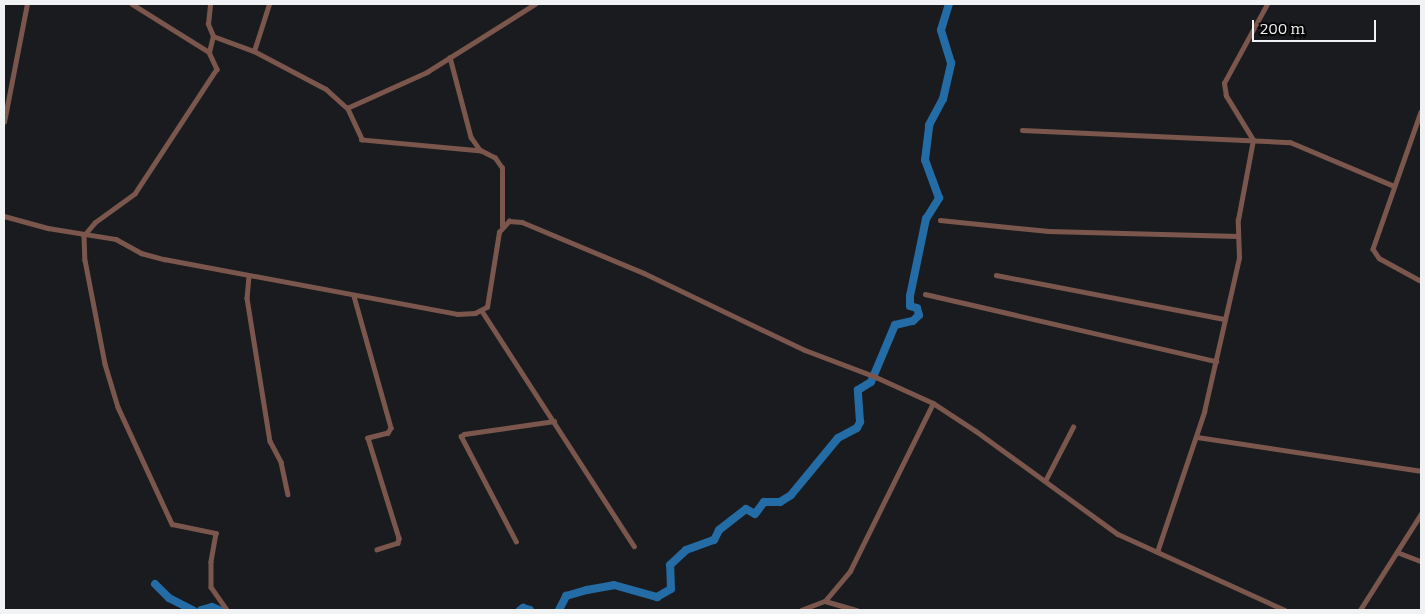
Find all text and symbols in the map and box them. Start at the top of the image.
scale bar [1255,10,1379,42]
text: 200 m [1260,20,1305,38]

